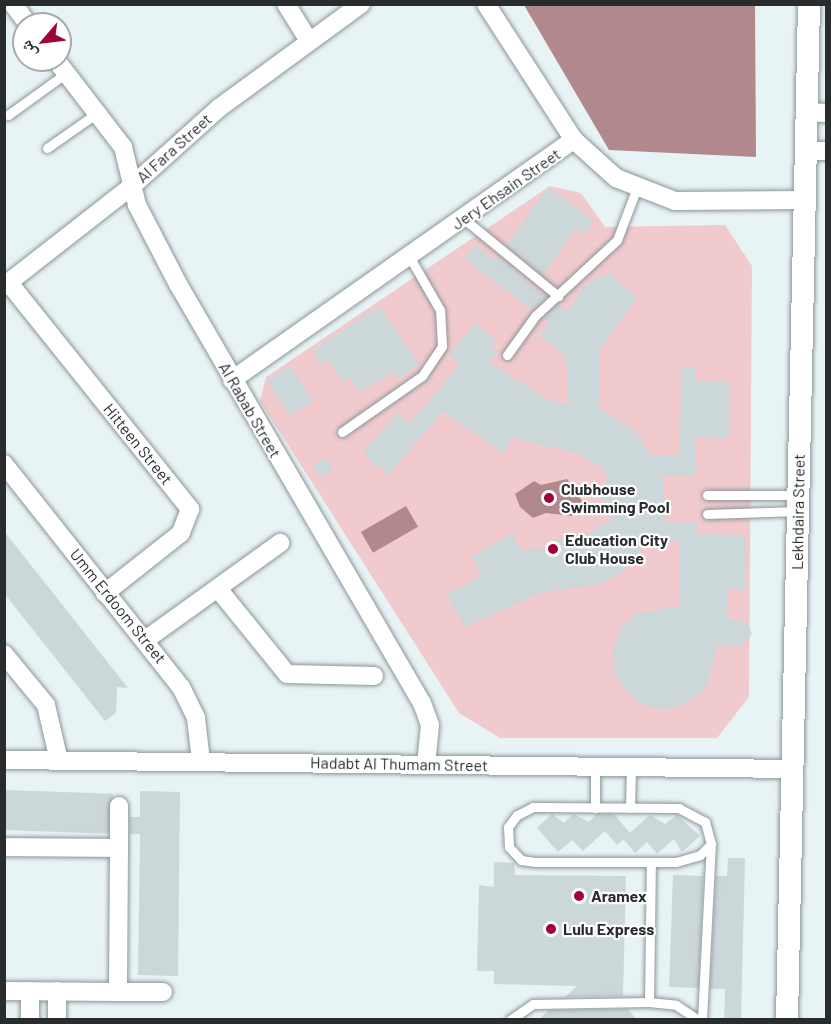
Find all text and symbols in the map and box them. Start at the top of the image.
north arrow [12,12,72,72]
text: ش [15,38,40,62]
street label: Al Fara Street [133,109,215,187]
street label: Jery Ehsain Street [448,144,564,234]
street label: Al Rabab Street [215,359,285,461]
street label: Hitteen Street [100,400,176,488]
street label: Lekhdaira Street [787,454,809,570]
place label: Clubhouse Swimming Pool [561,479,670,517]
marker: Clubhouse Swimming Pool [542,491,556,505]
place label: Education City Club House [565,530,668,568]
marker: Education City Club House [546,542,560,556]
street label: Umm Erdoom Street [66,545,170,667]
street label: Hadabt Al Thumam Street [310,753,488,775]
place label: Aramex [591,886,646,906]
marker: Aramex [572,889,586,903]
place label: Lulu Express [563,919,654,939]
marker: Lulu Express [544,922,558,936]

